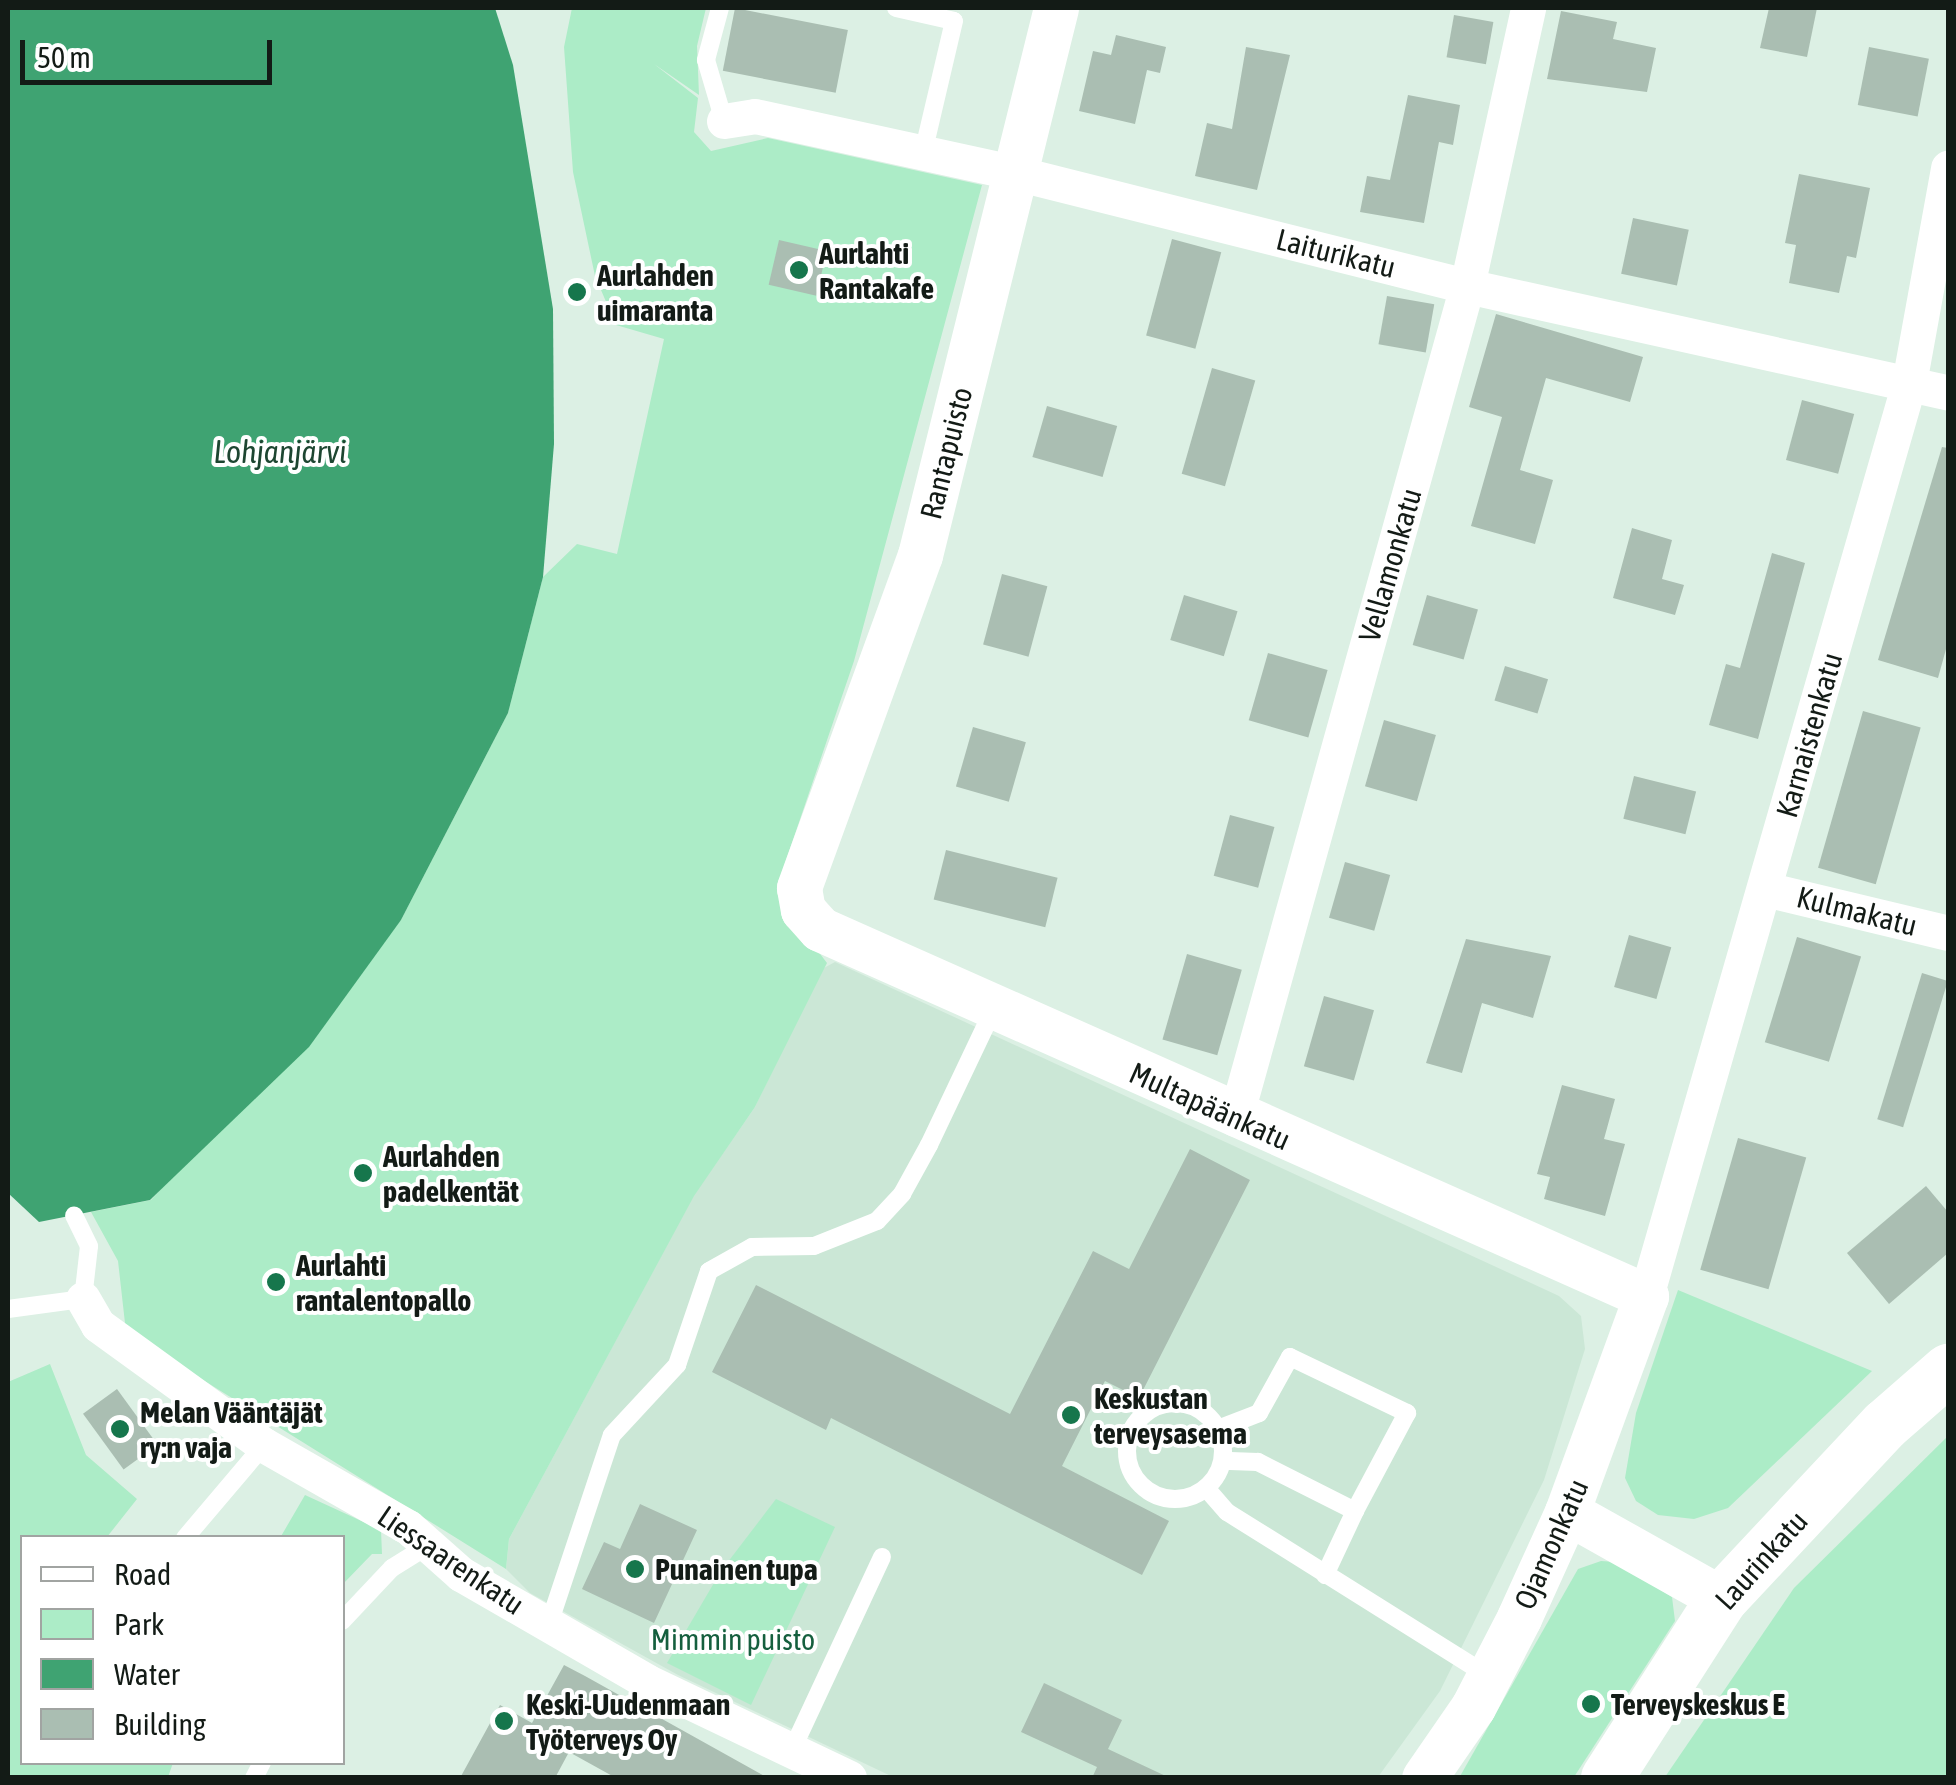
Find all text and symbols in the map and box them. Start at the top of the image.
scale bar [25,20,278,82]
text: 50 m [37,40,91,74]
street label: Laiturikatu [1273,221,1399,285]
place label: Aurlahti Rantakafe [819,235,934,306]
place label: Aurlahden uimaranta [597,257,714,328]
marker: Aurlahti Rantakafe [788,259,810,281]
marker: Aurlahden uimaranta [566,281,588,303]
street label: Rantapuisto [912,383,980,523]
water label: Lohjanjärvi [214,433,346,471]
street label: Vellamonkatu [1351,484,1429,646]
street label: Karnaistenkatu [1768,648,1850,822]
street label: Kulmakatu [1793,879,1921,943]
street label: Multapäänkatu [1124,1055,1296,1157]
place label: Aurlahden padelkentät [383,1138,519,1208]
marker: Aurlahden padelkentät [352,1162,374,1184]
place label: Aurlahti rantalentopallo [296,1247,471,1318]
marker: Aurlahti rantalentopallo [265,1271,287,1293]
place label: Keskustan terveysasema [1094,1380,1247,1450]
place label: Melan Vääntäjät ry:n vaja [140,1394,323,1464]
marker: Keskustan terveysasema [1058,1402,1084,1428]
marker: Melan Vääntäjät ry:n vaja [109,1418,131,1440]
street label: Ojamonkatu [1506,1473,1596,1615]
street label: Liessaarenkatu [371,1498,531,1622]
street label: Laurinkatu [1707,1503,1815,1617]
legend [20,1535,345,1765]
place label: Punainen tupa [655,1551,818,1587]
text: Road [114,1557,171,1591]
marker: Punainen tupa [624,1558,646,1580]
text: Park [114,1607,164,1641]
park label: Mimmin puisto [651,1621,815,1657]
text: Water [114,1657,180,1691]
place label: Keski-Uudenmaan Työterveys Oy [526,1686,730,1756]
place label: Terveyskeskus E [1611,1686,1785,1722]
marker: Terveyskeskus E [1580,1693,1602,1715]
text: Building [114,1707,206,1741]
marker: Keski-Uudenmaan Työterveys Oy [491,1708,517,1734]

